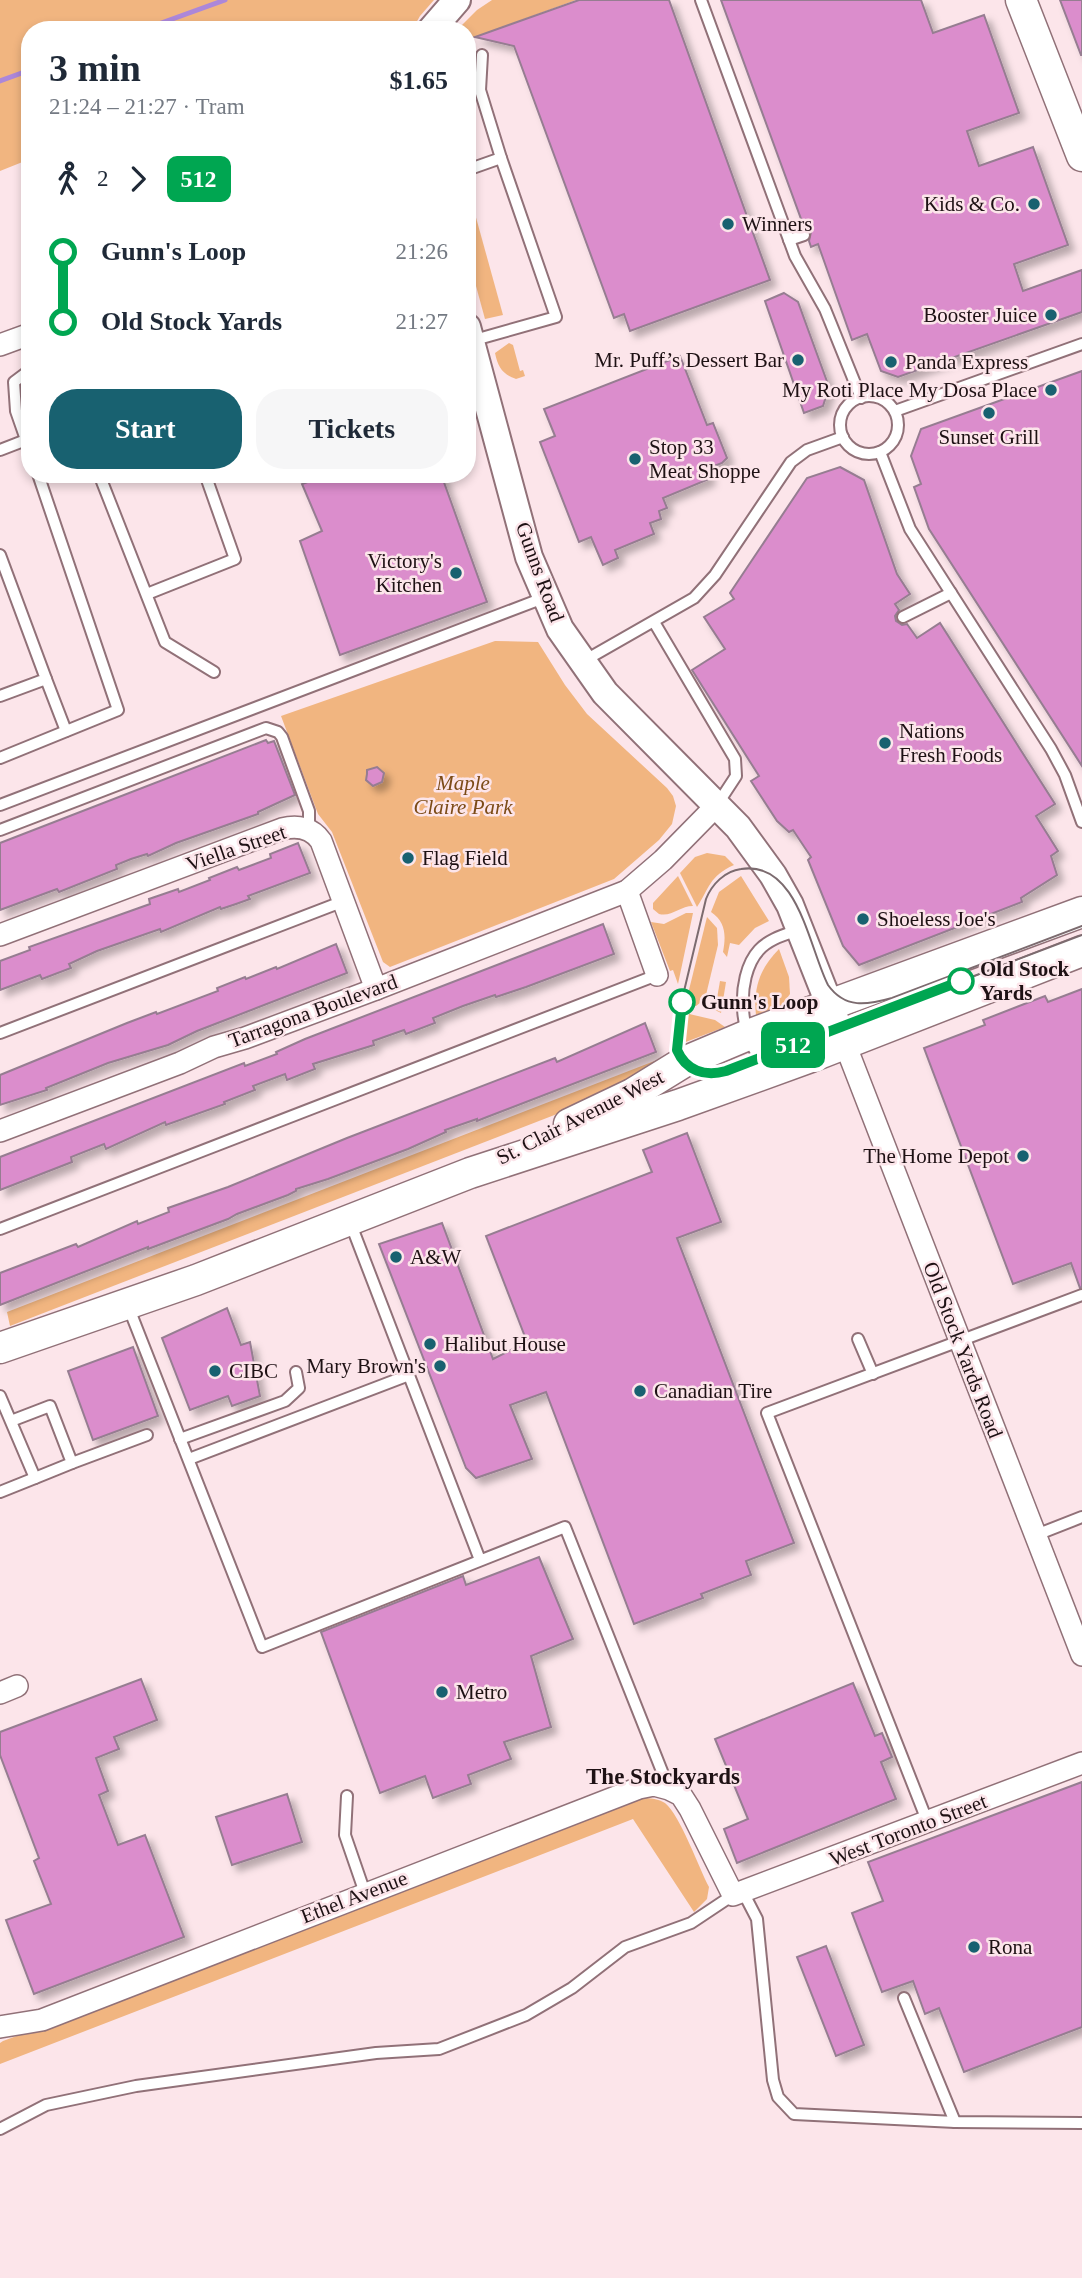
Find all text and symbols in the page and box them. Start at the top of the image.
text: 3 min [49,47,141,89]
text: $1.65 [390,66,448,95]
text: 21:24 – 21:27 · Tram [49,94,245,119]
icon: walk [49,160,87,198]
icon: forward [119,160,157,198]
text: 2 [97,166,109,191]
text: 512 [181,166,217,192]
place label: Kids & Co. [924,192,1020,216]
marker: Kids & Co. [1026,196,1042,212]
place label: Winners [742,212,812,236]
marker: Winners [720,216,736,232]
text: Gunn's Loop [101,237,246,266]
text: 21:26 [396,239,448,264]
place label: Booster Juice [923,303,1037,327]
text: Old Stock Yards [101,307,282,336]
marker: Booster Juice [1043,307,1059,323]
text: 21:27 [396,309,448,334]
place label: Mr. Puff’s Dessert Bar [594,348,784,372]
place label: Panda Express [905,350,1028,374]
marker: Mr. Puff’s Dessert Bar [790,352,806,368]
marker: Panda Express [883,354,899,370]
place label: My Roti Place My Dosa Place [782,378,1037,402]
marker: My Roti Place My Dosa Place [1043,382,1059,398]
button: Start [49,389,242,469]
button: Tickets [256,389,448,469]
marker: Sunset Grill [981,405,997,421]
place label: Sunset Grill [939,425,1040,449]
place label: Stop 33 Meat Shoppe [649,435,760,483]
marker: Stop 33 Meat Shoppe [627,451,643,467]
street label: Gunns Road [511,519,569,626]
place label: Victory's Kitchen [367,549,442,597]
marker: Victory's Kitchen [448,565,464,581]
place label: Nations Fresh Foods [899,719,1002,767]
marker: Nations Fresh Foods [877,735,893,751]
park label: Maple Claire Park [414,771,513,819]
street label: Viella Street [183,820,289,876]
place label: Flag Field [422,846,508,870]
marker: Flag Field [400,850,416,866]
place label: Shoeless Joe's [877,907,996,931]
marker: Shoeless Joe's [855,911,871,927]
place label: Old Stock Yards [980,957,1070,1005]
marker: Old Stock Yards [948,968,974,994]
street label: Tarragona Boulevard [225,969,401,1053]
marker: Gunn's Loop [669,989,695,1015]
place label: Gunn's Loop [701,990,818,1014]
line badge: 512 [753,1022,833,1068]
text: 512 [775,1032,811,1058]
street label: St. Clair Avenue West [492,1064,668,1170]
place label: The Home Depot [863,1144,1009,1168]
marker: The Home Depot [1015,1148,1031,1164]
place label: A&W [410,1245,462,1269]
marker: A&W [388,1249,404,1265]
street label: Old Stock Yards Road [918,1259,1008,1442]
place label: Halibut House [444,1332,566,1356]
marker: Halibut House [422,1336,438,1352]
place label: Mary Brown's [306,1354,426,1378]
marker: Mary Brown's [432,1358,448,1374]
place label: CIBC [229,1359,278,1383]
marker: CIBC [207,1363,223,1379]
place label: Canadian Tire [654,1379,772,1403]
marker: Canadian Tire [632,1383,648,1399]
place label: Metro [456,1680,507,1704]
marker: Metro [434,1684,450,1700]
district label: The Stockyards [586,1764,740,1789]
street label: West Toronto Street [826,1789,990,1871]
street label: Ethel Avenue [297,1866,411,1928]
place label: Rona [988,1935,1033,1959]
marker: Rona [966,1939,982,1955]

